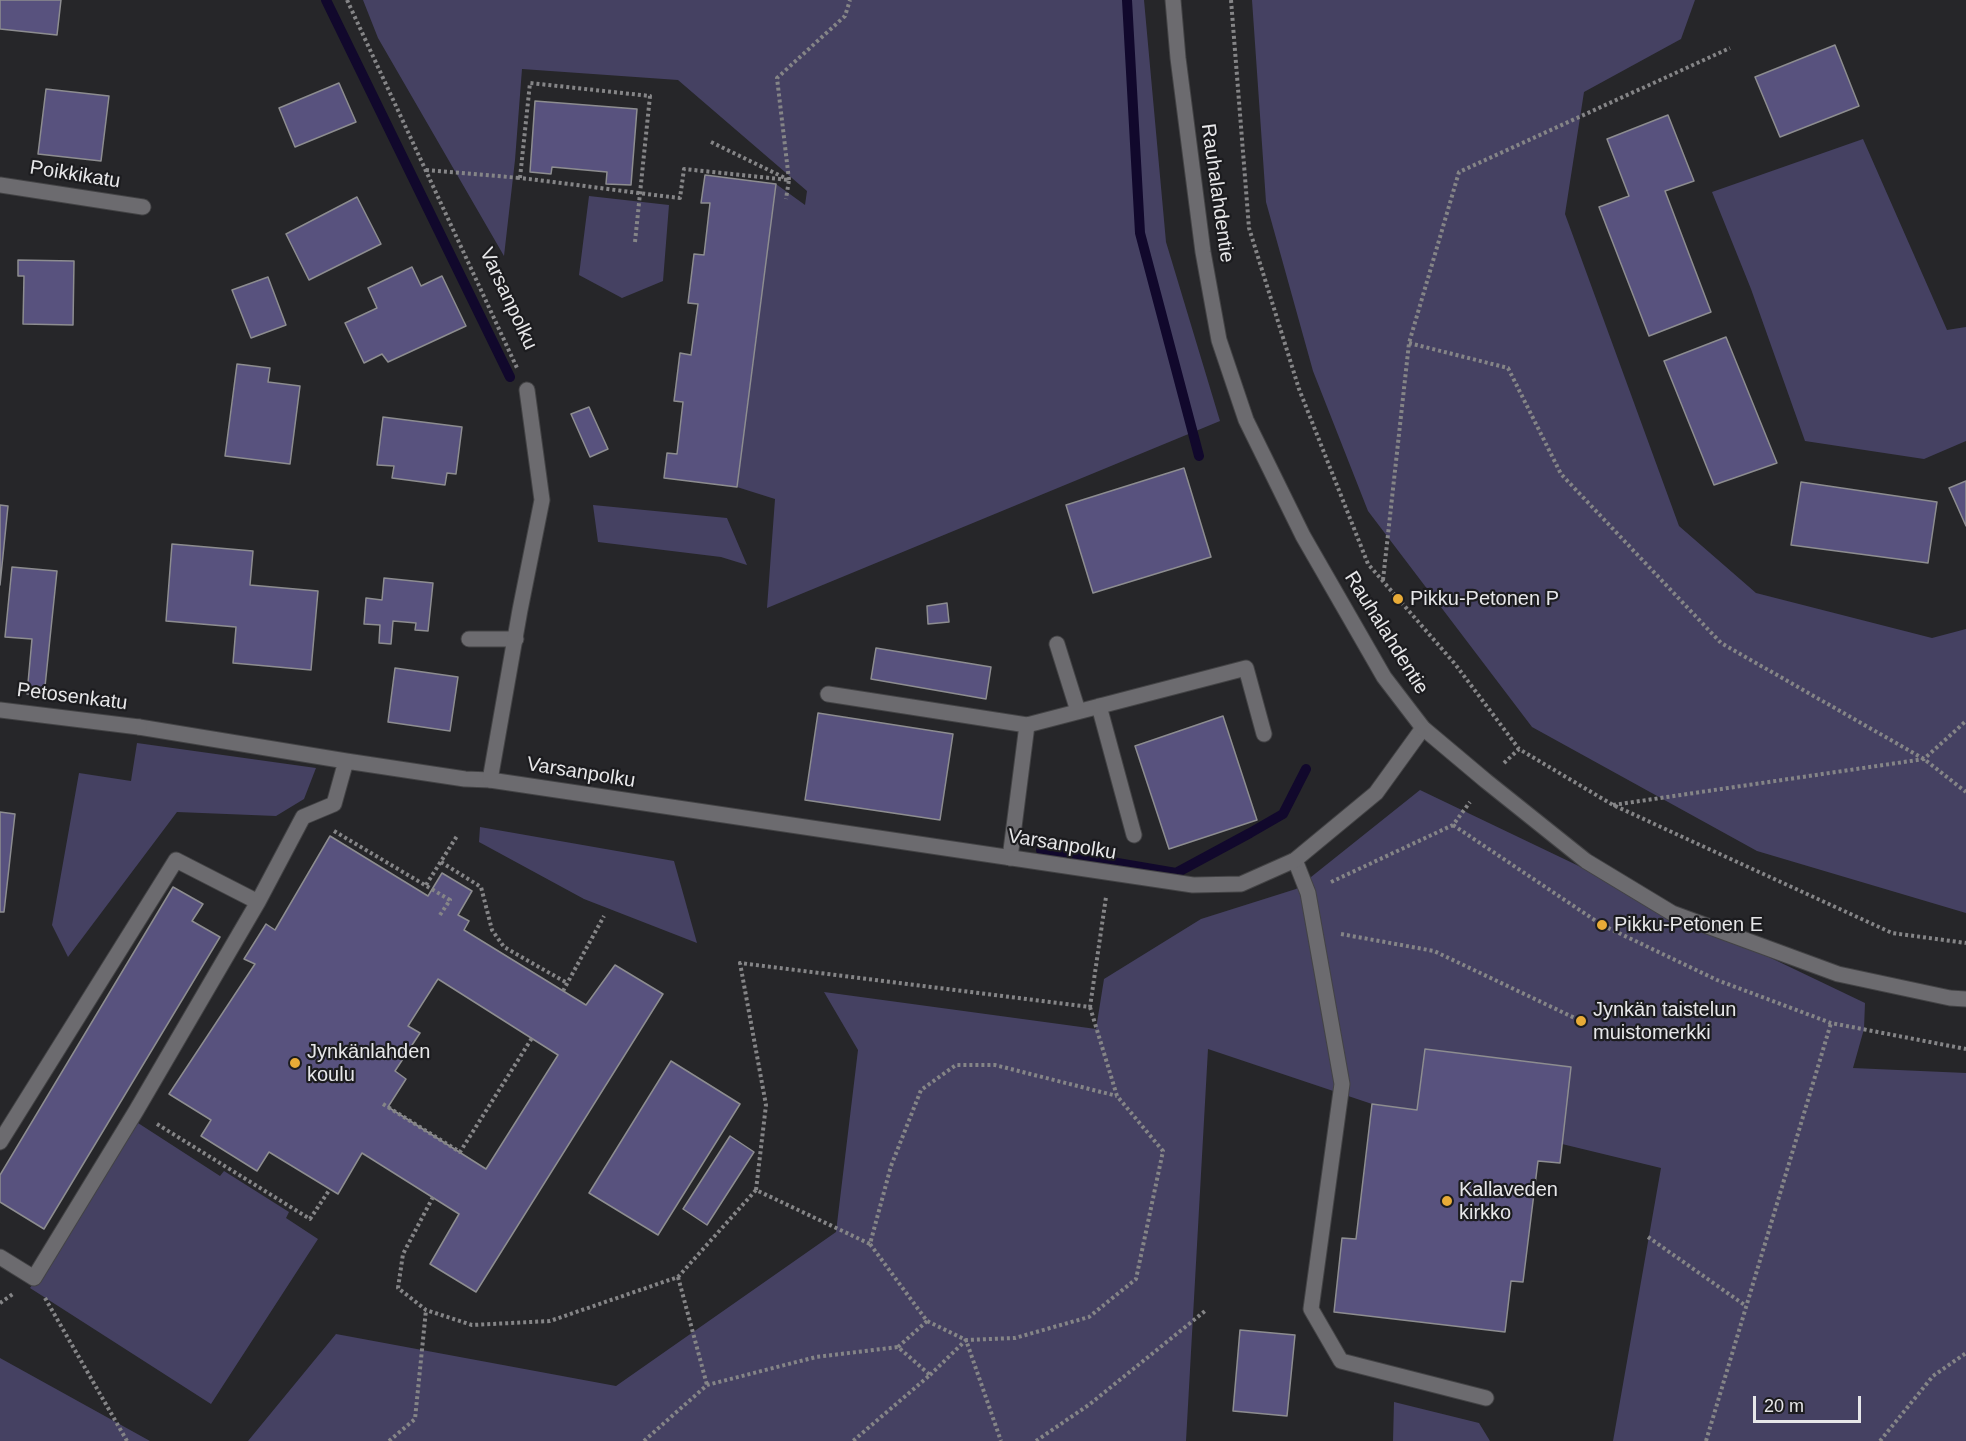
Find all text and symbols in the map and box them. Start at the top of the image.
street label: Rauhalahdentie [1195,122,1239,264]
street label: Poikkikatu [28,156,122,194]
street label: Varsanpolku [474,244,542,354]
street label: Rauhalahdentie [1339,567,1433,699]
place label: Pikku-Petonen P [1410,587,1559,611]
marker: Pikku-Petonen P [1391,592,1405,606]
street label: Petosenkatu [15,678,129,716]
street label: Varsanpolku [525,753,637,793]
street label: Varsanpolku [1006,825,1118,865]
place label: Pikku-Petonen E [1614,913,1763,937]
marker: Pikku-Petonen E [1595,918,1609,932]
place label: Jynkän taistelun muistomerkki [1593,998,1736,1045]
marker: Jynkän taistelun muistomerkki [1574,1014,1588,1028]
place label: Jynkänlahden koulu [307,1040,430,1087]
marker: Jynkänlahden koulu [288,1056,302,1070]
place label: Kallaveden kirkko [1459,1178,1558,1225]
marker: Kallaveden kirkko [1440,1194,1454,1208]
scale bar [1756,1384,1864,1422]
text: 20 m [1764,1396,1804,1416]

